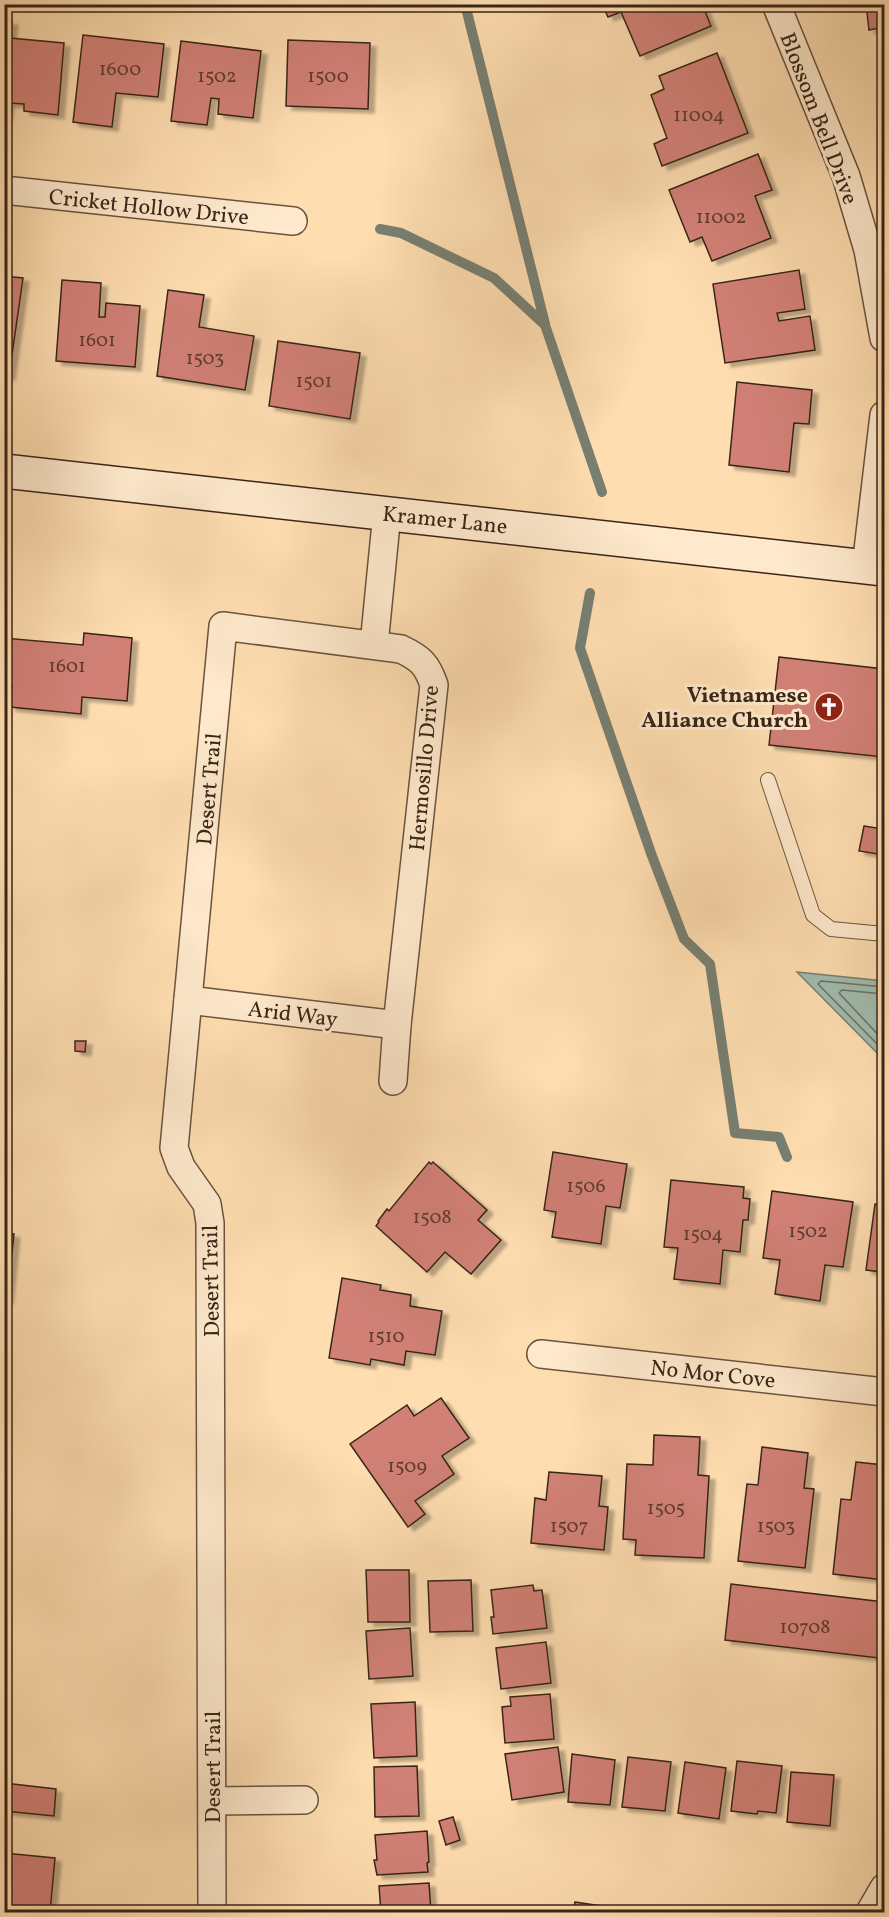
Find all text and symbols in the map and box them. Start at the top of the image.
street label: Blossom Bell Drive [771,28,865,209]
house number: 1600 [99,56,141,84]
house number: 1502 [197,63,237,91]
house number: 1500 [307,63,349,91]
house number: 11004 [673,102,725,130]
street label: Cricket Hollow Drive [47,183,250,234]
house number: 11002 [696,204,746,232]
house number: 1601 [78,327,116,355]
house number: 1503 [186,345,224,373]
house number: 1501 [296,368,332,396]
street label: Kramer Lane [381,500,509,543]
house number: 1601 [48,653,86,681]
place label: Vietnamese Alliance Church [641,681,808,737]
street label: Hermosillo Drive [403,684,448,852]
church icon: Vietnamese Alliance Church [813,691,845,723]
street label: Desert Trail [190,732,231,847]
street label: Arid Way [246,995,339,1036]
house number: 1506 [566,1173,606,1201]
house number: 1508 [412,1204,452,1232]
house number: 1502 [788,1218,828,1246]
house number: 1504 [683,1221,723,1249]
street label: Desert Trail [196,1224,229,1337]
house number: 1510 [367,1323,405,1351]
street label: No Mor Cove [649,1354,777,1397]
house number: 1509 [387,1453,427,1481]
house number: 1505 [647,1495,685,1523]
house number: 1507 [550,1513,588,1541]
house number: 1503 [757,1513,795,1541]
house number: 10708 [780,1614,830,1642]
street label: Desert Trail [199,1711,230,1823]

